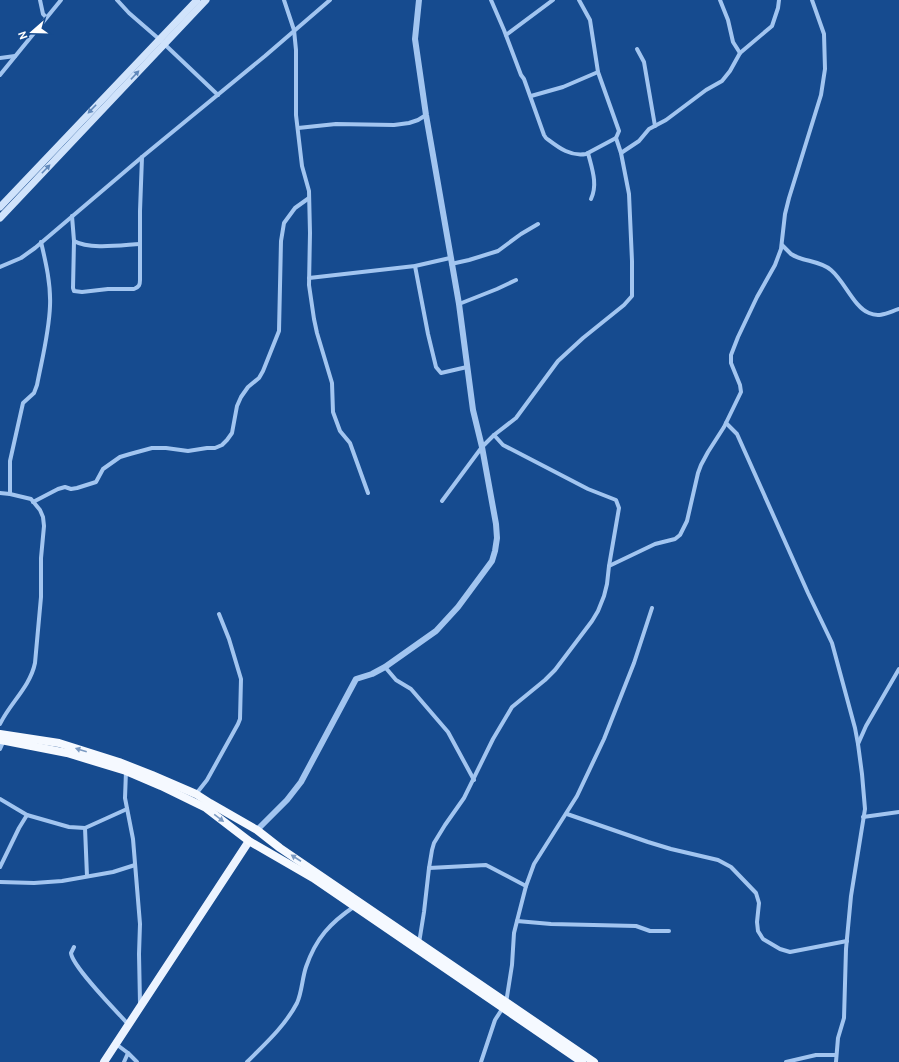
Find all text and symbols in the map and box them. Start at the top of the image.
north arrow [12,12,52,52]
text: N [16,29,31,41]
one-way arrow [131,70,140,80]
one-way arrow [88,104,97,114]
one-way arrow [41,163,50,174]
one-way arrow [75,747,87,753]
one-way arrow [214,814,225,823]
one-way arrow [291,854,301,862]

